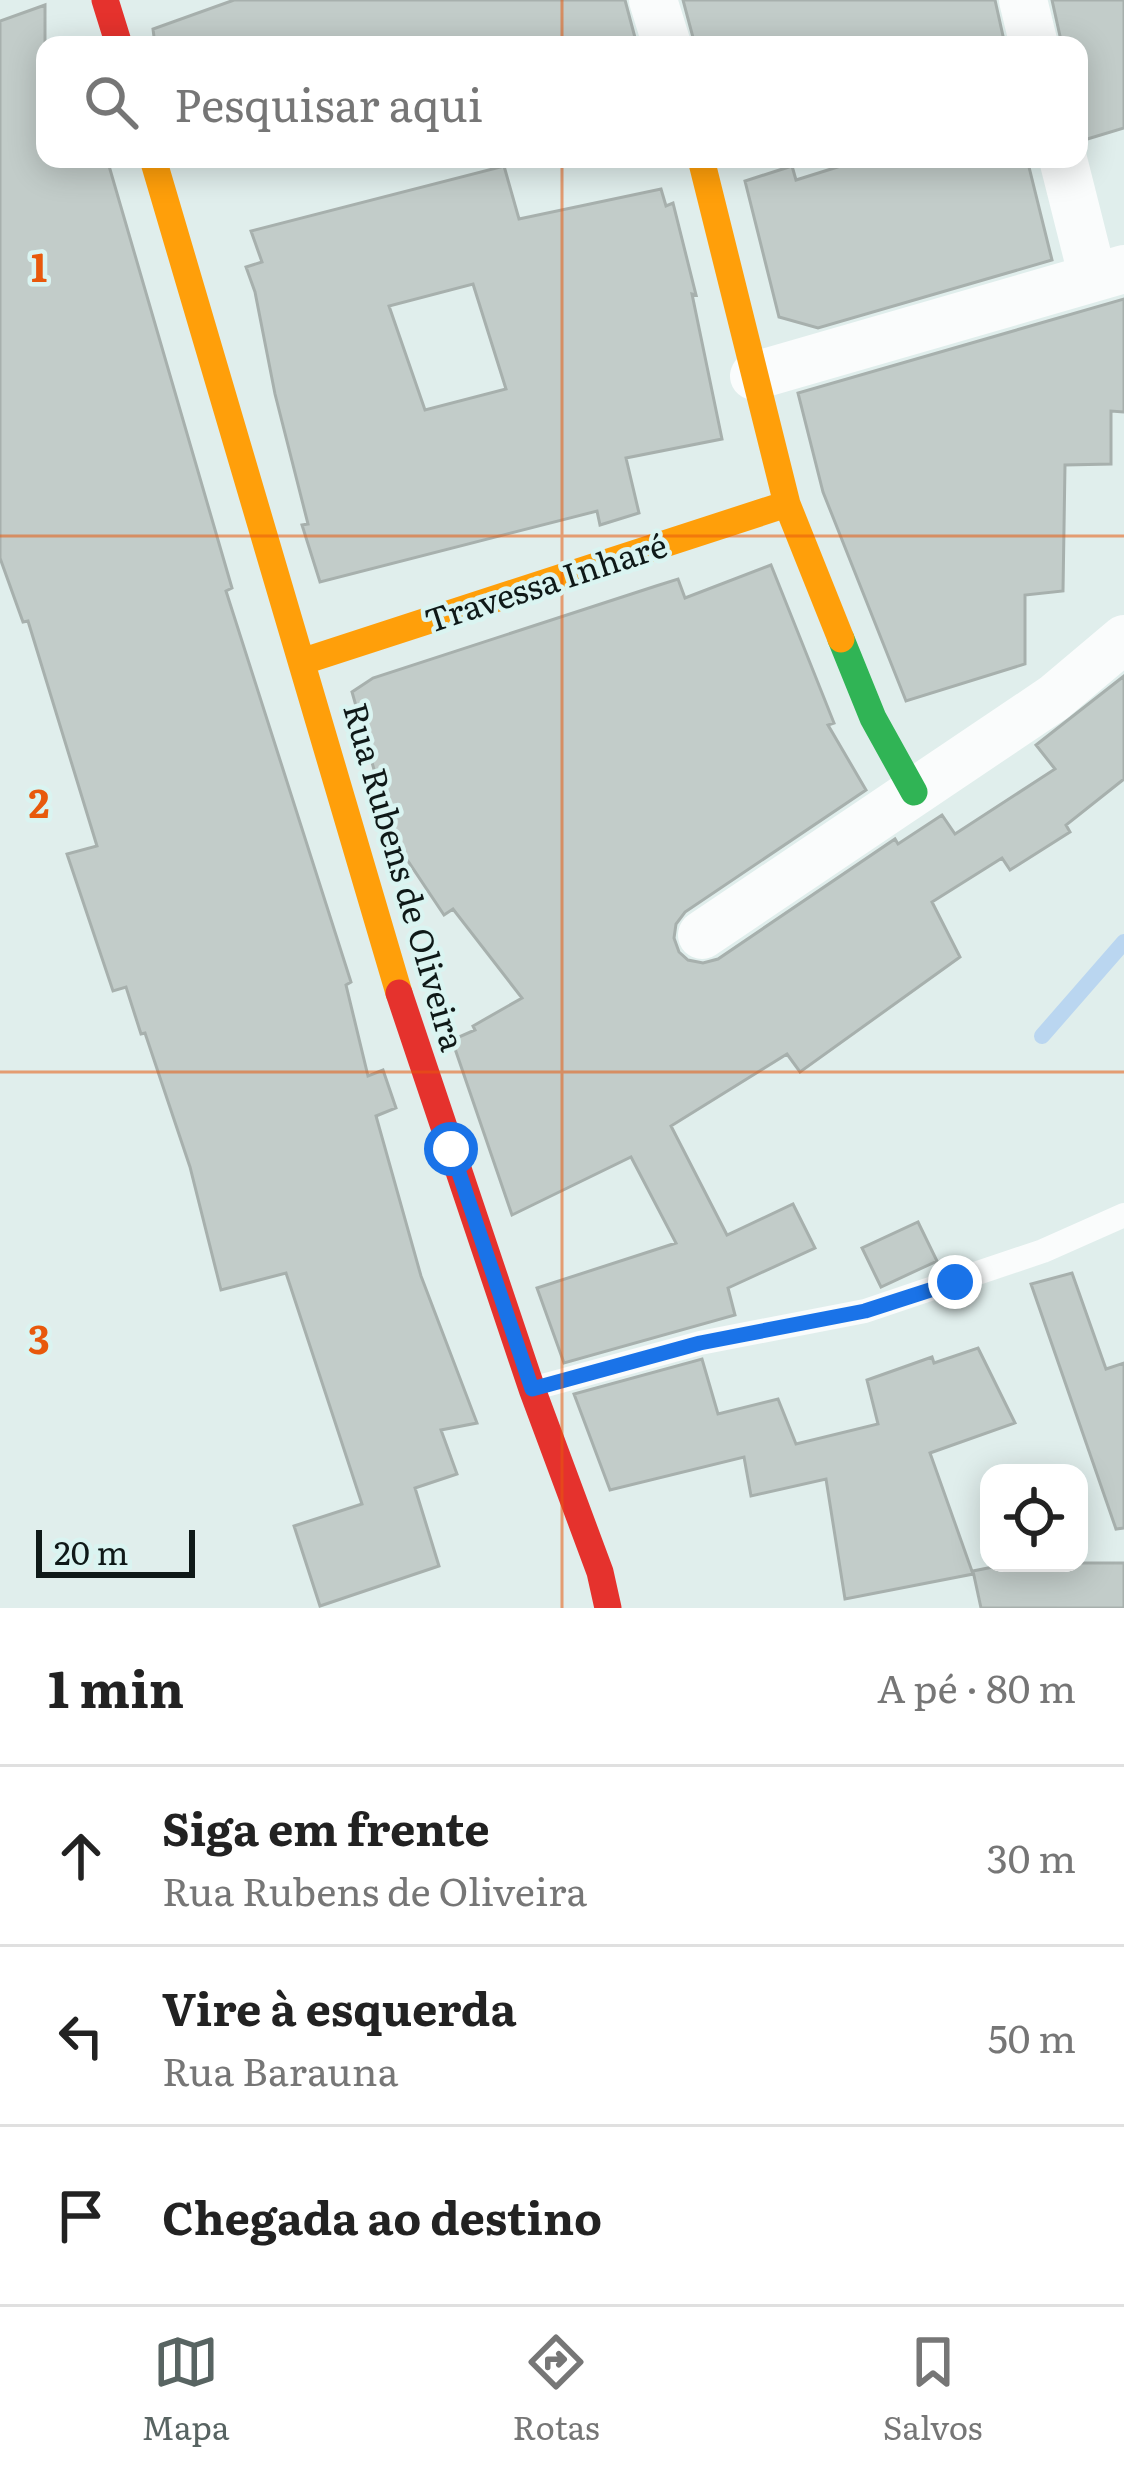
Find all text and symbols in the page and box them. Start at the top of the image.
search box [36,36,1088,168]
icon: search [78,69,144,135]
text: Pesquisar aqui [174,69,483,136]
text: 1 [31,236,47,294]
street label: Travessa Inharé [418,518,673,643]
street label: Rua Rubens de Oliveira [333,697,480,1056]
text: 2 [29,772,49,830]
route start [424,1122,478,1176]
route end [928,1255,982,1309]
text: 3 [28,1308,50,1366]
map controls [980,1464,1088,1572]
button: locate [980,1464,1088,1572]
scale bar [36,1524,195,1577]
text: 20 m [54,1526,128,1575]
text: 1 min [48,1648,184,1724]
text: A pé · 80 m [877,1657,1076,1715]
text: Siga em frente [162,1793,490,1860]
icon: ahead [48,1823,114,1889]
text: 30 m [987,1827,1076,1885]
text: Rua Rubens de Oliveira [162,1860,587,1918]
text: Vire à esquerda [162,1973,516,2040]
icon: left [48,2003,114,2069]
text: 50 m [988,2007,1076,2065]
text: Rua Barauna [162,2040,399,2098]
text: Chegada ao destino [162,2182,602,2249]
icon: arrive [48,2183,114,2249]
tab: Mapa [142,2329,230,2450]
tab: Rotas [513,2329,600,2450]
tab: Salvos [883,2329,982,2450]

